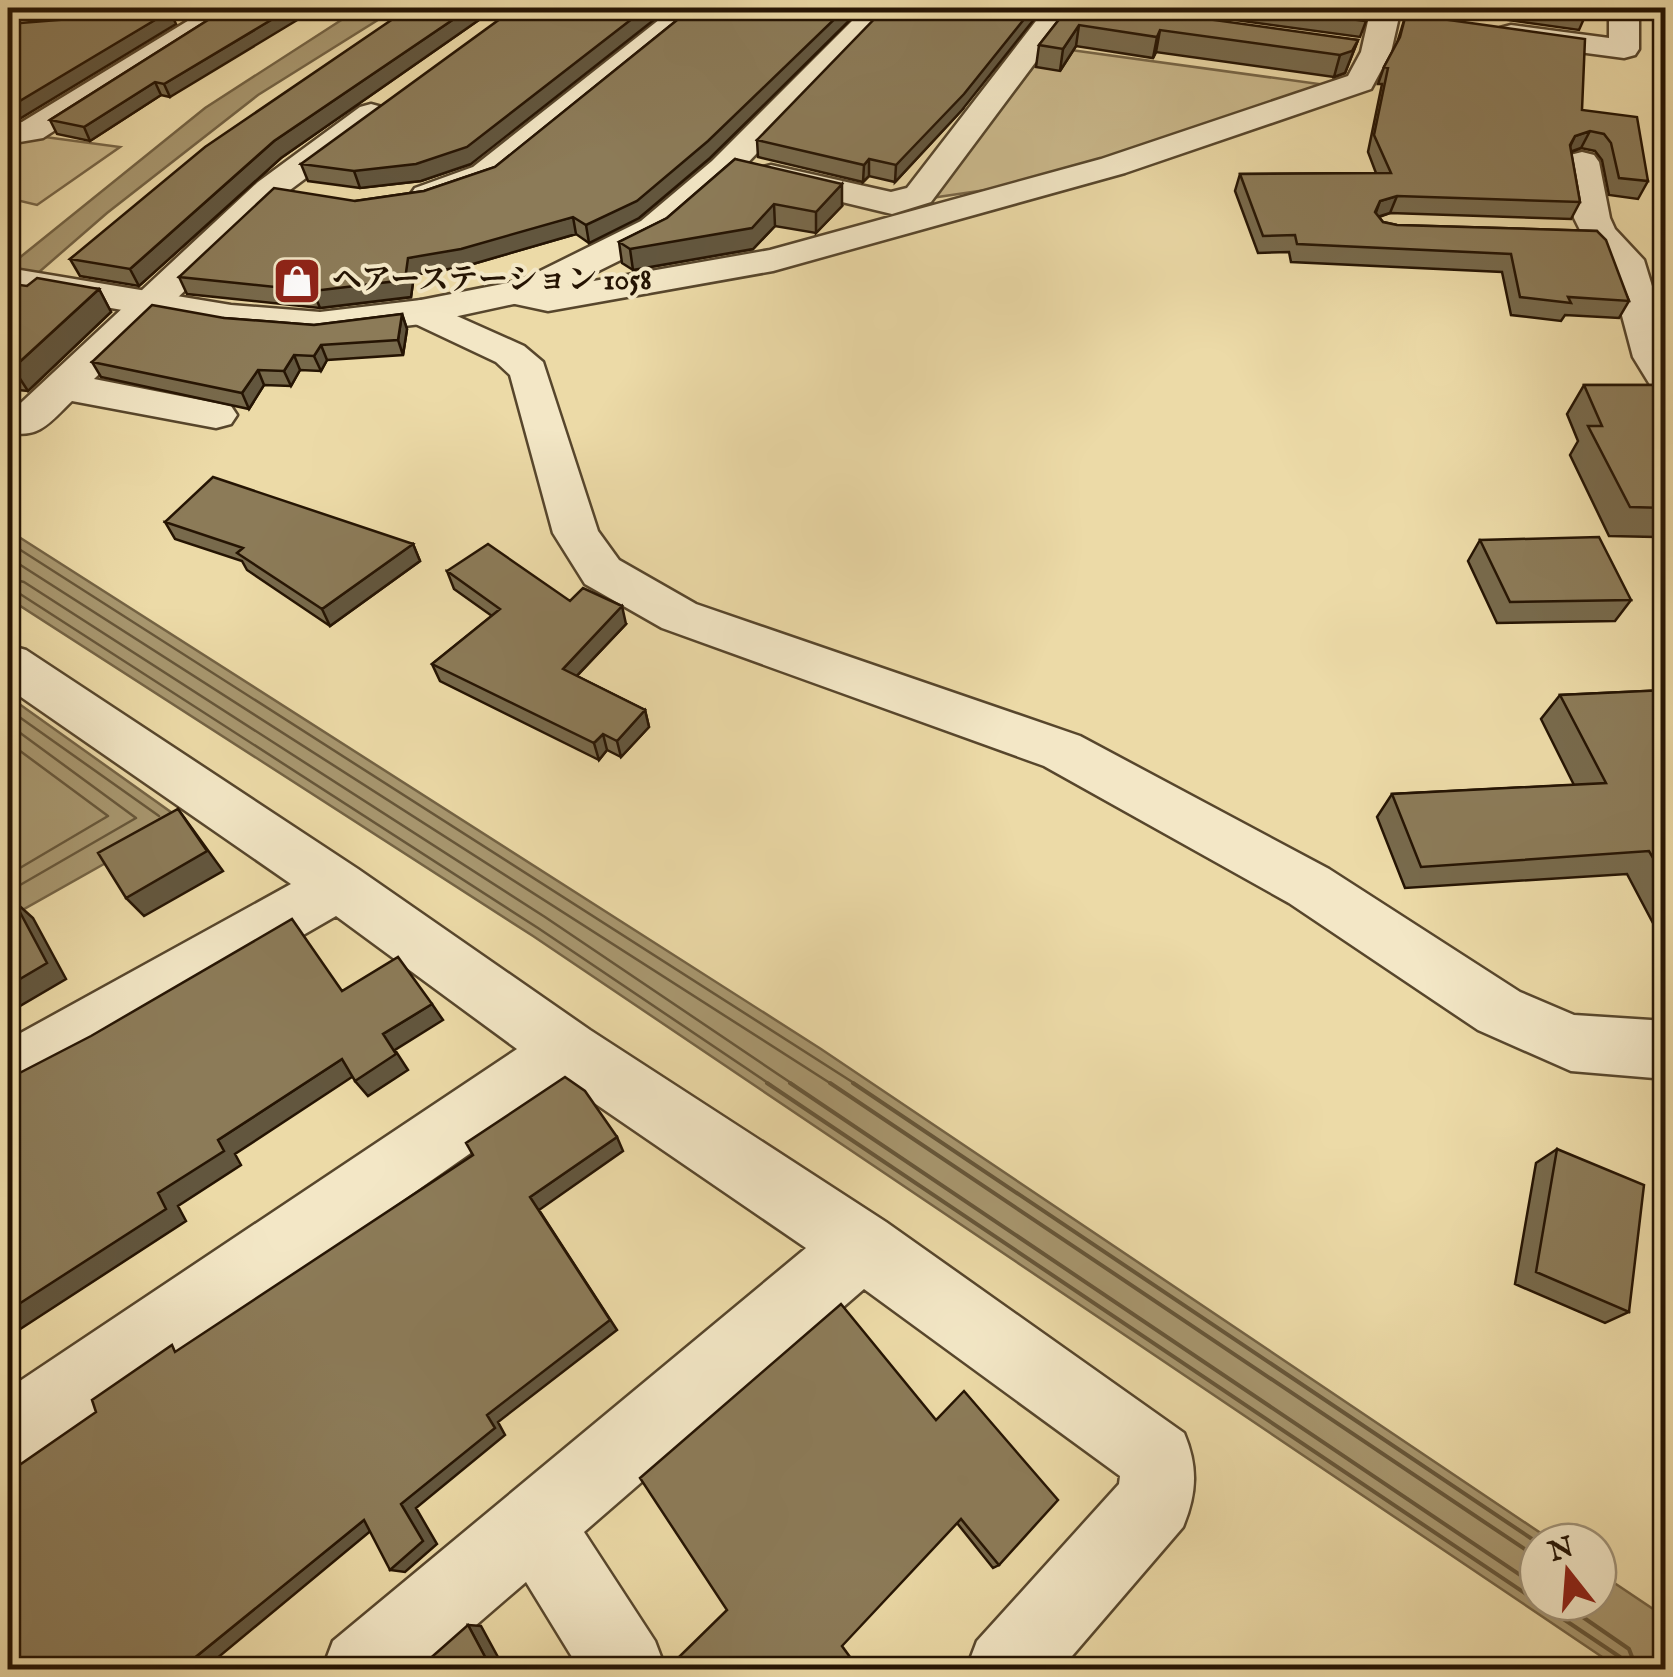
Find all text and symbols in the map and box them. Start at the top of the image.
shop icon: ヘアーステーション 1058 [271,255,323,307]
place label: ヘアーステーション 1058 [332,262,652,300]
north arrow [1518,1522,1618,1622]
text: N [1544,1530,1578,1571]

